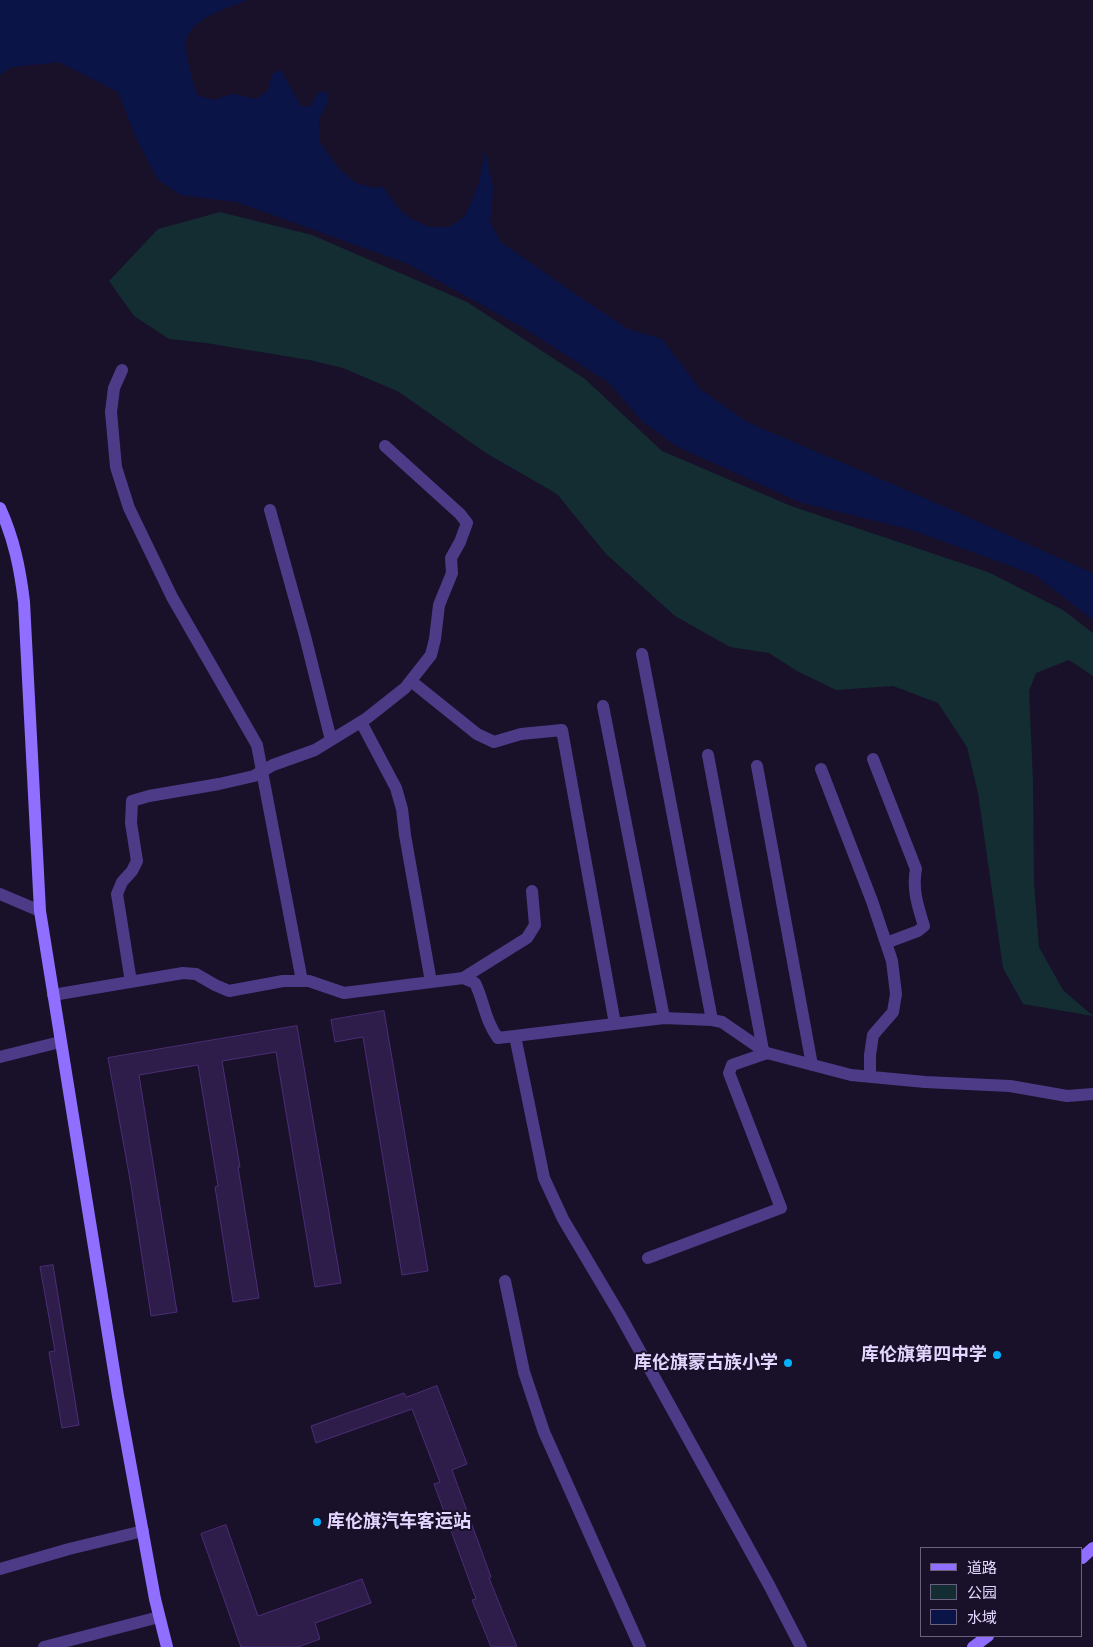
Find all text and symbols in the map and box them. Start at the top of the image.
place label: 库伦旗第四中学 [861,1344,987,1366]
marker: 库伦旗第四中学 [991,1349,1003,1361]
place label: 库伦旗蒙古族小学 [634,1352,778,1374]
marker: 库伦旗蒙古族小学 [782,1357,794,1369]
place label: 库伦旗汽车客运站 [327,1511,471,1533]
marker: 库伦旗汽车客运站 [311,1516,323,1528]
legend [920,1547,1083,1637]
text: 道路 [967,1559,997,1577]
text: 公园 [967,1584,997,1602]
text: 水域 [967,1609,997,1627]

